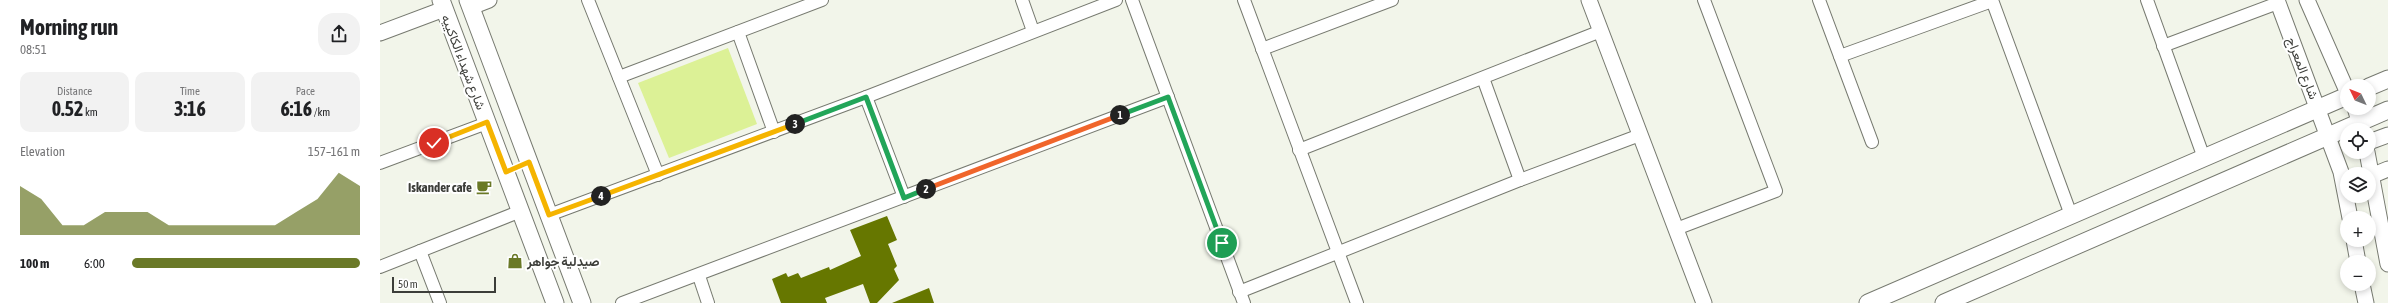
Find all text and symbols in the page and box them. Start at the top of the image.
street label: شارع شهداء الكاكييه [437,12,489,113]
button: share [318,13,360,55]
text: Morning run [20,14,118,40]
street label: شارع المعراج [2282,35,2321,102]
text: 08:51 [20,42,47,57]
north arrow [2340,79,2376,115]
map controls [2340,79,2376,291]
text: Distance [57,85,92,97]
text: Time [180,85,200,97]
text: Pace [296,85,315,97]
text: 0.52 [52,97,83,120]
text: 3:16 [174,97,206,120]
text: 6:16 [280,97,312,120]
pin: 1 [1110,105,1130,125]
text: km [83,106,98,118]
text: /km [312,106,330,118]
text: 1 [1117,109,1123,121]
pin: 3 [785,114,805,134]
text: 3 [792,118,798,130]
button: locate [2340,123,2376,159]
pin [417,126,451,160]
icon: check [423,132,445,154]
text: Elevation [20,144,65,159]
text: 157–161 m [308,144,360,159]
button: layers [2340,167,2376,203]
cafe icon: Iskander cafe [475,178,493,196]
pin: 2 [916,179,936,199]
place label: Iskander cafe [408,180,472,195]
text: 2 [923,183,929,195]
pin: 4 [591,186,611,206]
text: 4 [598,190,604,202]
button: + [2340,211,2376,247]
pin [1205,226,1239,260]
icon: arrive [1211,232,1233,254]
shop icon: صيدلية جواهر [506,252,524,270]
place label: صيدلية جواهر [526,254,600,270]
button: − [2340,255,2376,291]
text: 100 m [20,256,49,271]
text: 6:00 [84,256,105,271]
scale bar [392,275,496,294]
text: 50 m [398,278,418,290]

